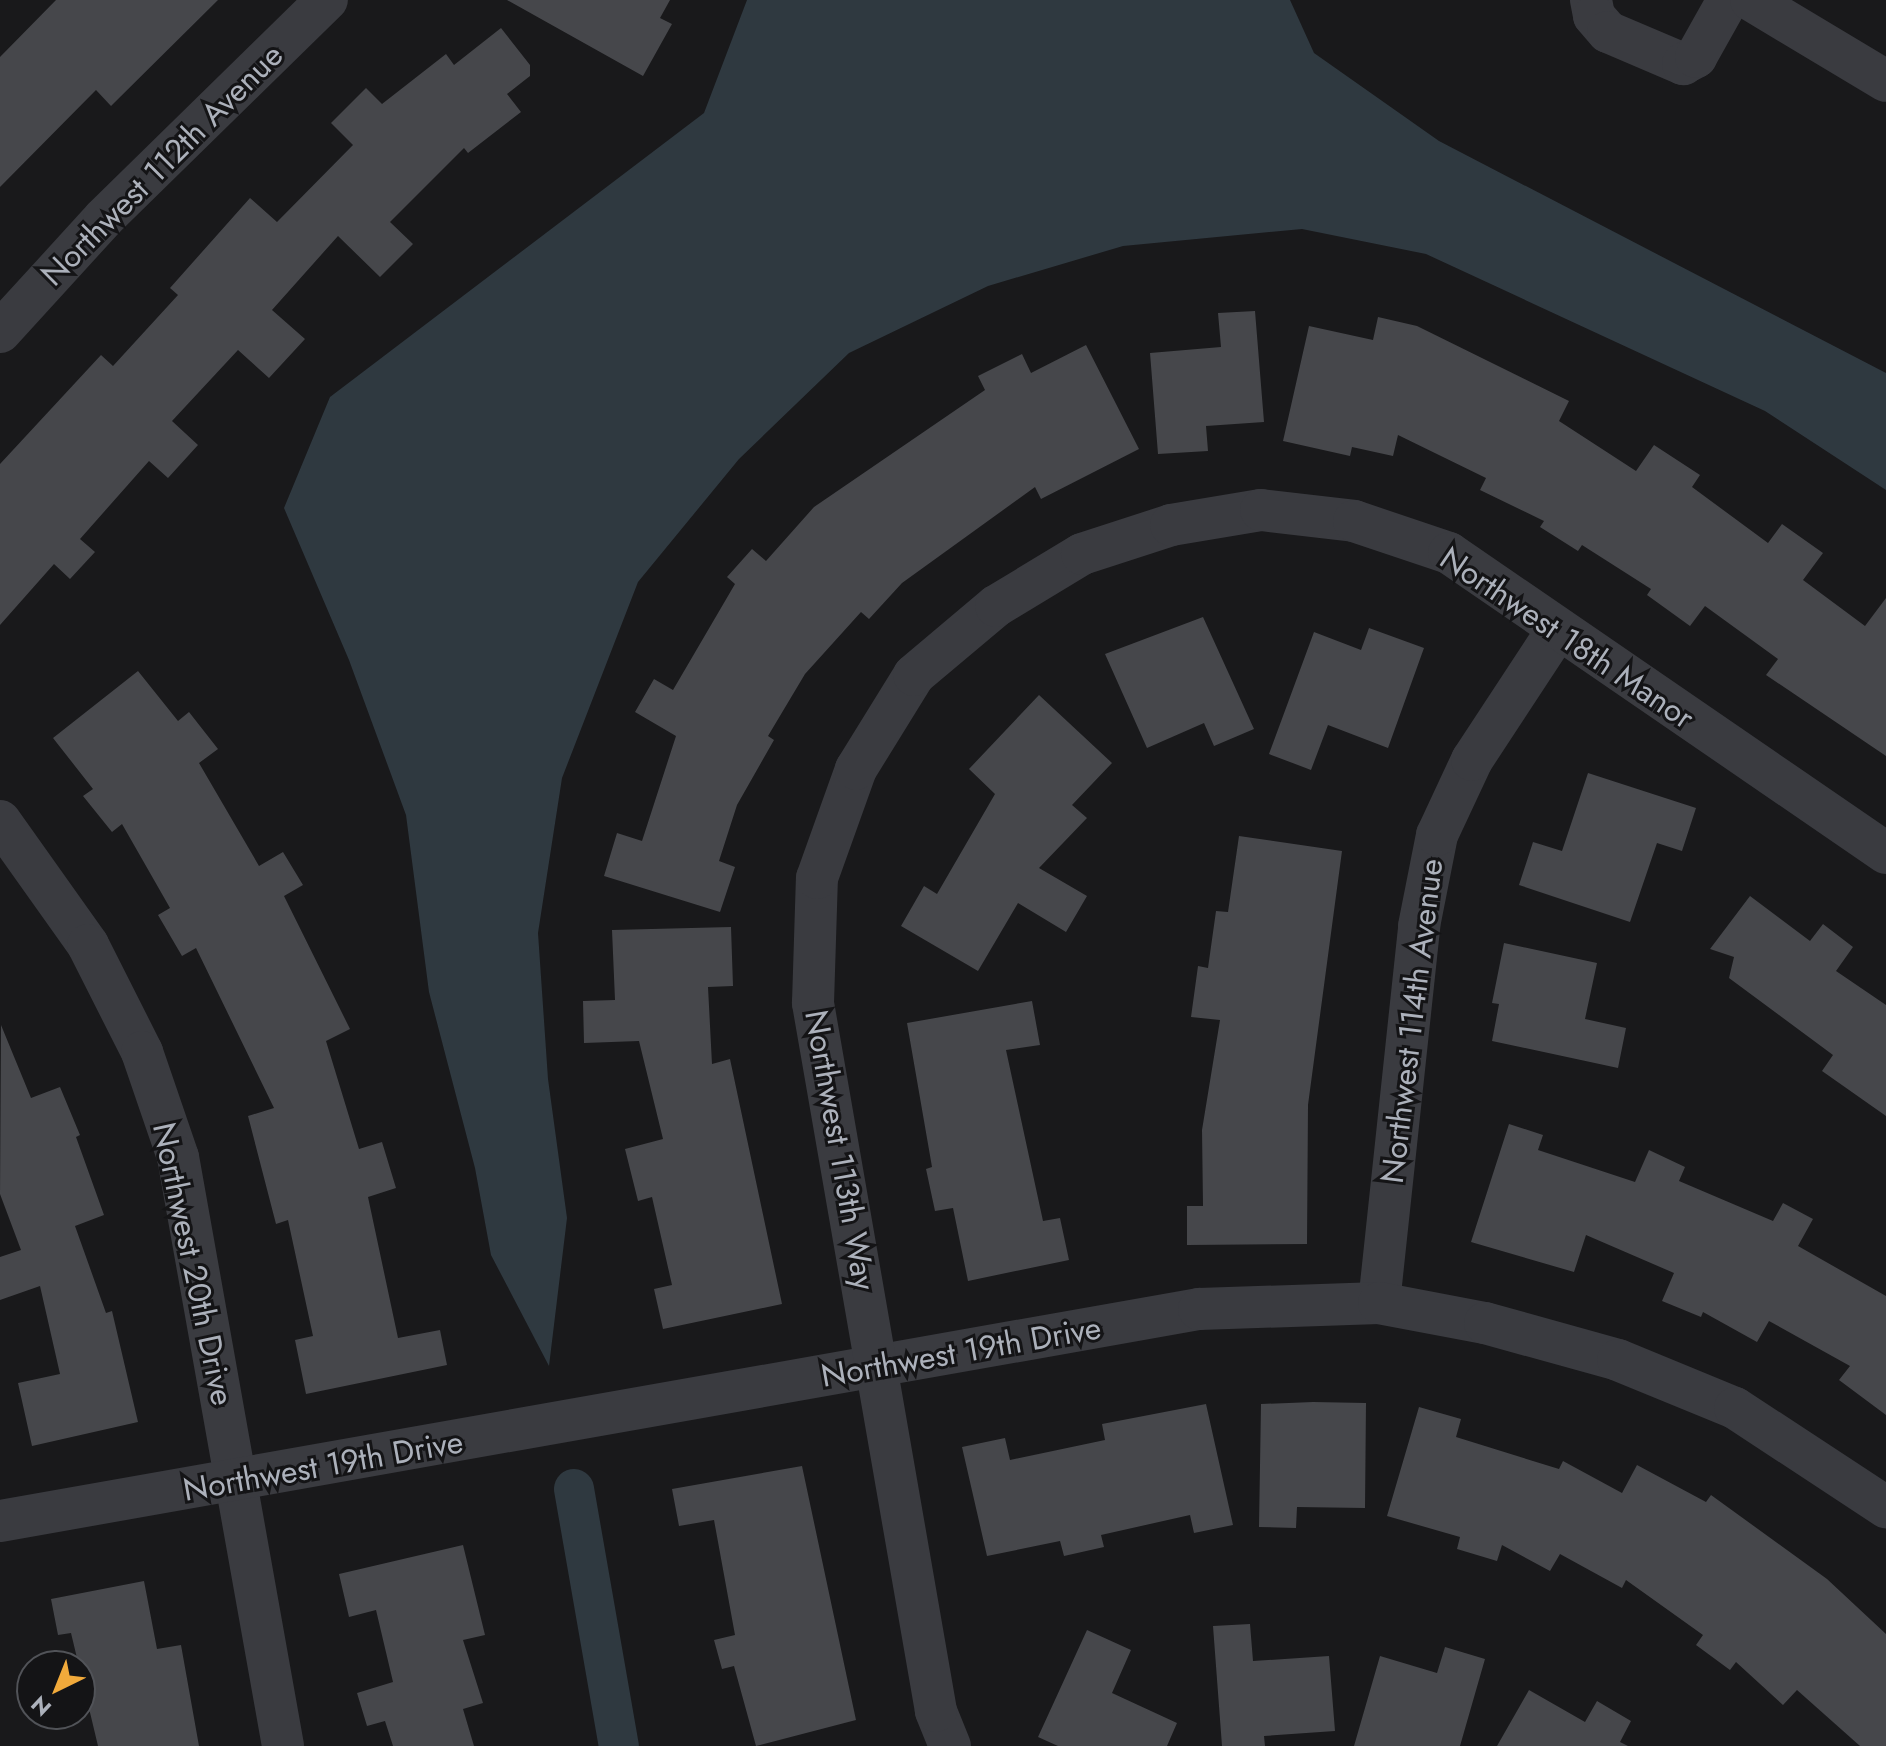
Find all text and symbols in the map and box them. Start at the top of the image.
street label: Northwest 112th Avenue [33,36,291,294]
street label: Northwest 18th Manor [1433,539,1701,737]
street label: Northwest 114th Avenue [1373,857,1451,1185]
street label: Northwest 113th Way [796,1007,884,1293]
street label: Northwest 20th Drive [144,1119,242,1409]
street label: Northwest 19th Drive [818,1308,1104,1396]
street label: Northwest 19th Drive [180,1422,466,1510]
north arrow [16,1650,96,1730]
text: N [24,1688,58,1724]

